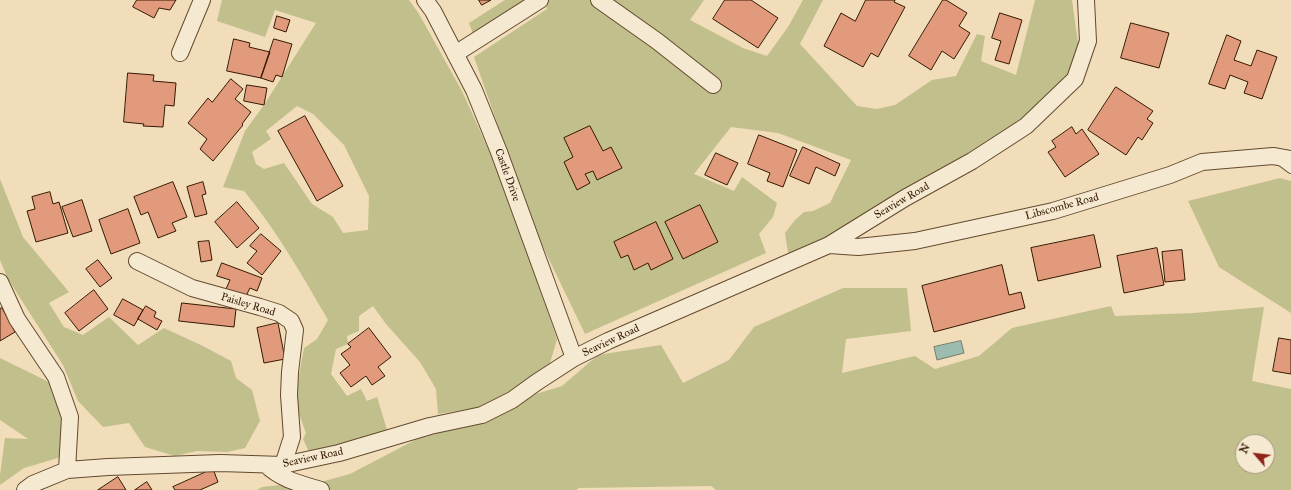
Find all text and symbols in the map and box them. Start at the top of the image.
street label: Castle Drive [491,147,523,203]
street label: Seaview Road [872,180,932,222]
street label: Libscombe Road [1024,191,1100,223]
street label: Paisley Road [219,290,277,320]
street label: Seaview Road [580,322,642,360]
north arrow [1235,434,1275,474]
text: N [1237,441,1253,456]
street label: Seaview Road [282,445,344,471]

